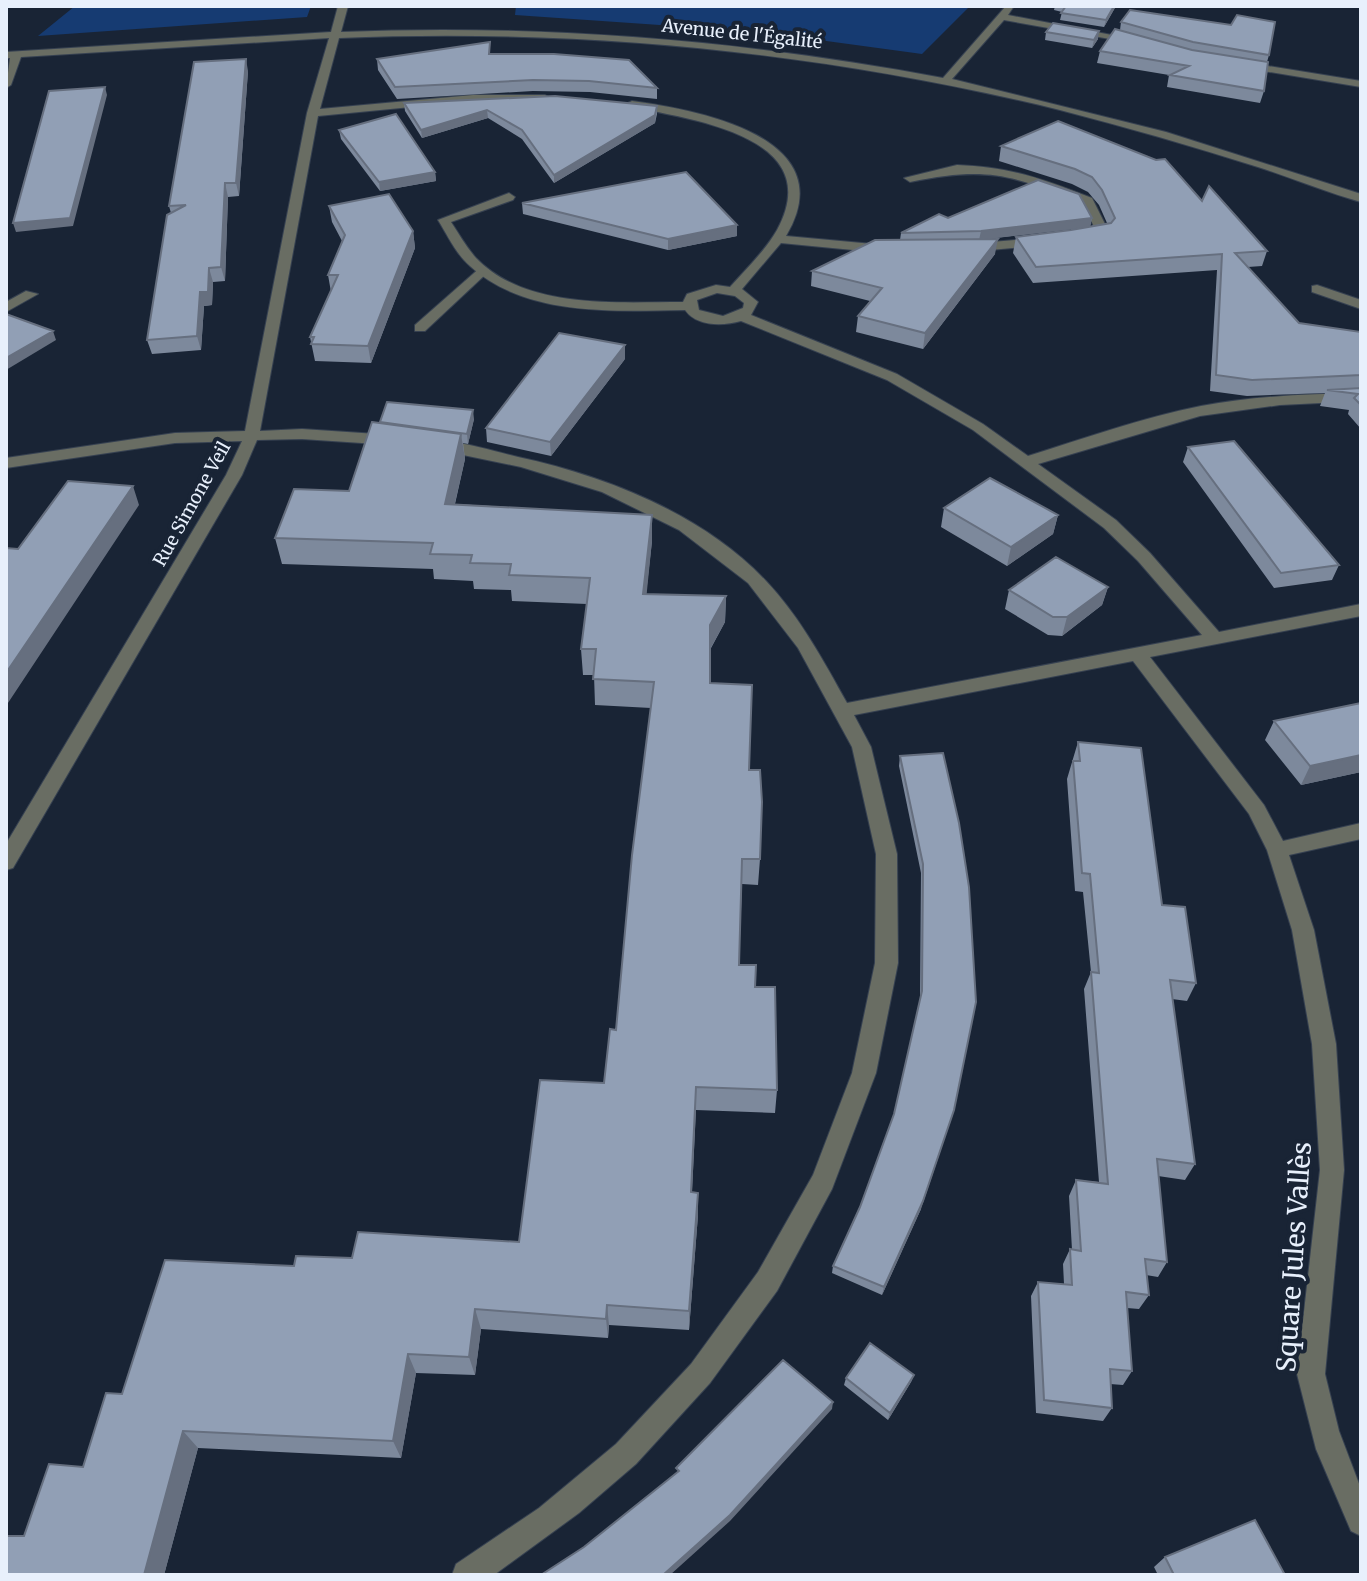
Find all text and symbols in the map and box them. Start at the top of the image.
street label: Avenue de l'Égalité [660,14,823,53]
street label: Rue Simone Veil [148,437,236,570]
street label: Square Jules Vallès [1269,1141,1318,1373]

